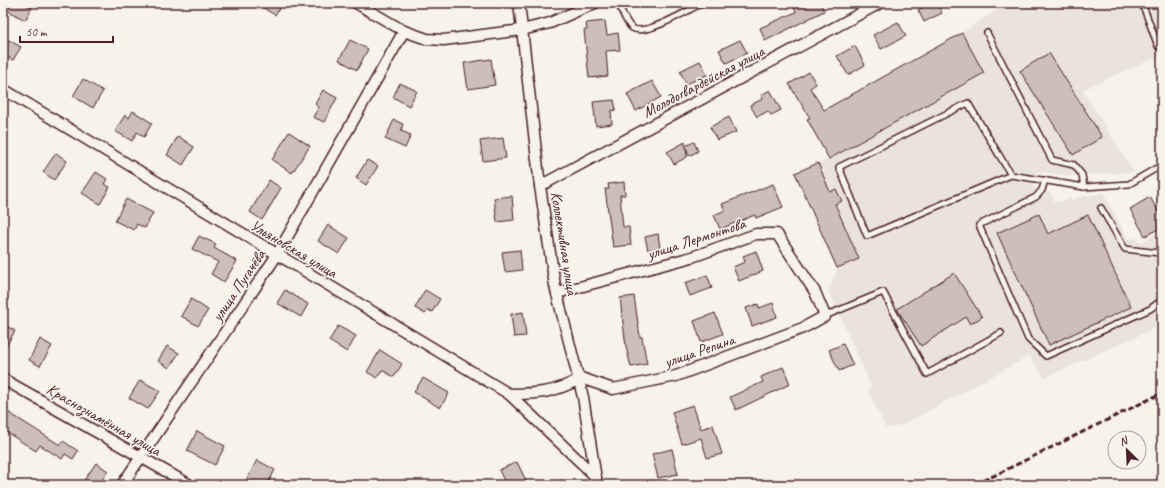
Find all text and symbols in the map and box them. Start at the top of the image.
scale bar [20,18,113,44]
text: 50 m [26,24,48,40]
street label: Молодогвардейская улица [639,41,769,122]
street label: Коллективная улица [546,190,582,298]
street label: улица Лермонтова [644,213,749,265]
street label: Ульяновская улица [246,215,342,283]
street label: улица Пугачёва [207,245,271,326]
street label: улица Репина [661,329,739,373]
street label: Краснознамённая улица [43,379,165,461]
north arrow [1107,430,1147,470]
text: N [1117,432,1131,449]

